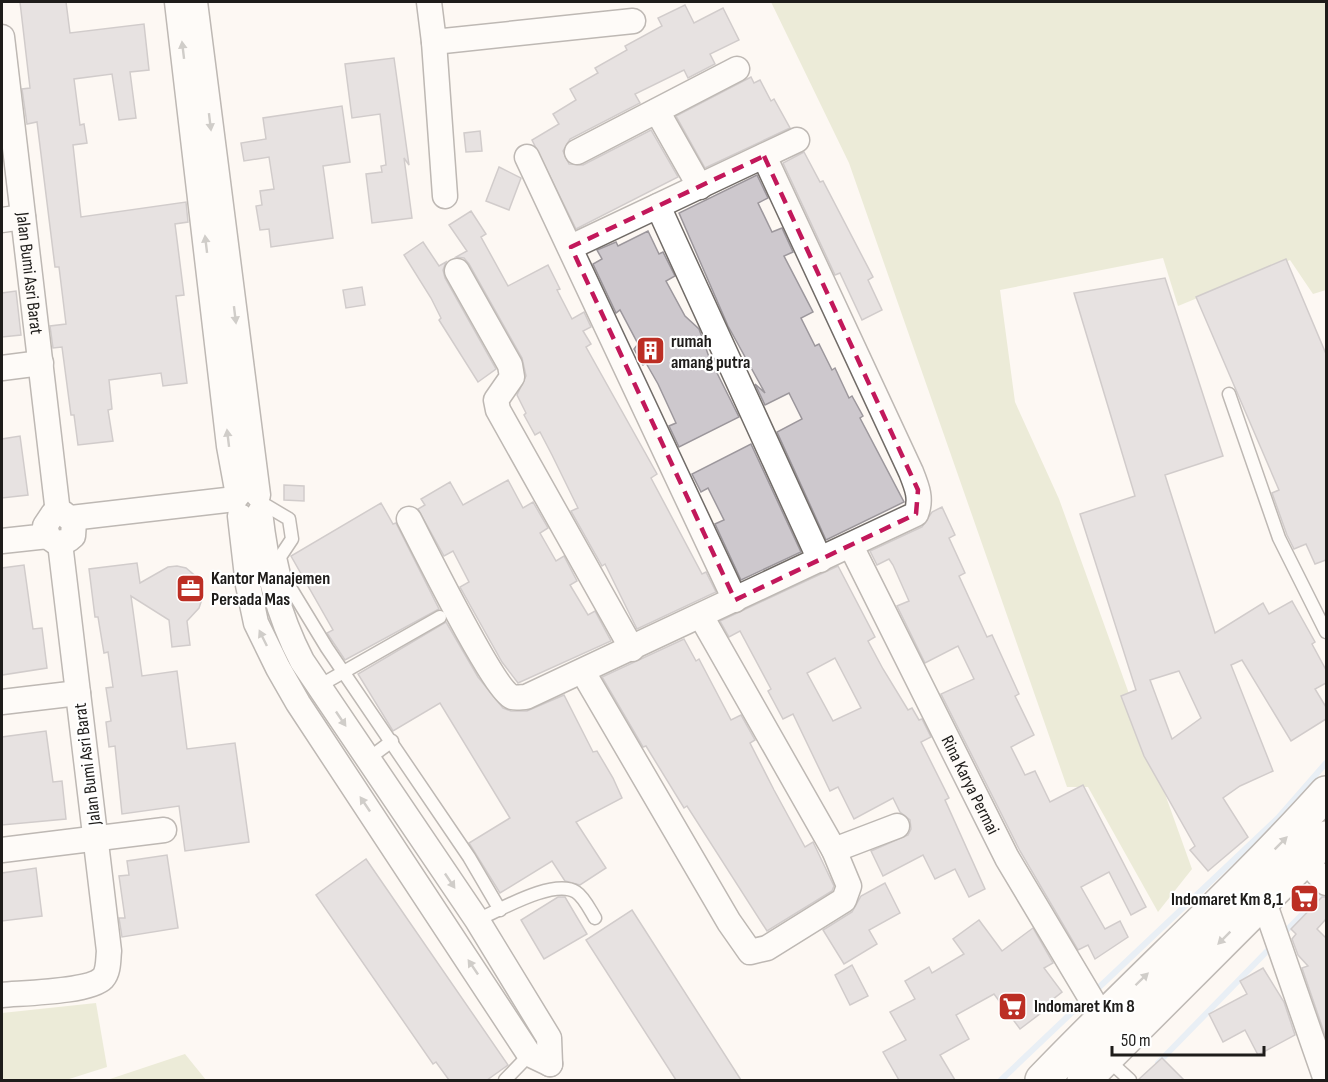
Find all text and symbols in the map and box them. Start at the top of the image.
one-way arrow [178,41,187,60]
one-way arrow [206,113,215,132]
street label: Jalan Bumi Asri Barat [12,210,47,336]
one-way arrow [201,234,210,253]
one-way arrow [231,306,240,325]
place label: rumah amang putra [671,331,750,373]
building icon: rumah amang putra [634,335,666,367]
one-way arrow [224,428,233,447]
place label: Kantor Manajemen Persada Mas [211,568,330,610]
office icon: Kantor Manajemen Persada Mas [174,572,206,604]
one-way arrow [258,630,268,647]
street label: Jalan Bumi Asri Barat [70,701,106,827]
one-way arrow [335,711,347,727]
street label: Rina Karya Permai [936,732,1003,838]
one-way arrow [359,797,371,813]
one-way arrow [1274,836,1288,850]
one-way arrow [444,873,455,889]
supermarket icon: Indomaret Km 8,1 [1288,883,1320,915]
place label: Indomaret Km 8,1 [1171,889,1283,910]
one-way arrow [1218,930,1232,944]
one-way arrow [467,959,479,975]
one-way arrow [1134,972,1149,986]
supermarket icon: Indomaret Km 8 [997,990,1029,1022]
place label: Indomaret Km 8 [1034,996,1135,1017]
scale bar [1112,1019,1264,1057]
text: 50 m [1121,1030,1151,1051]

